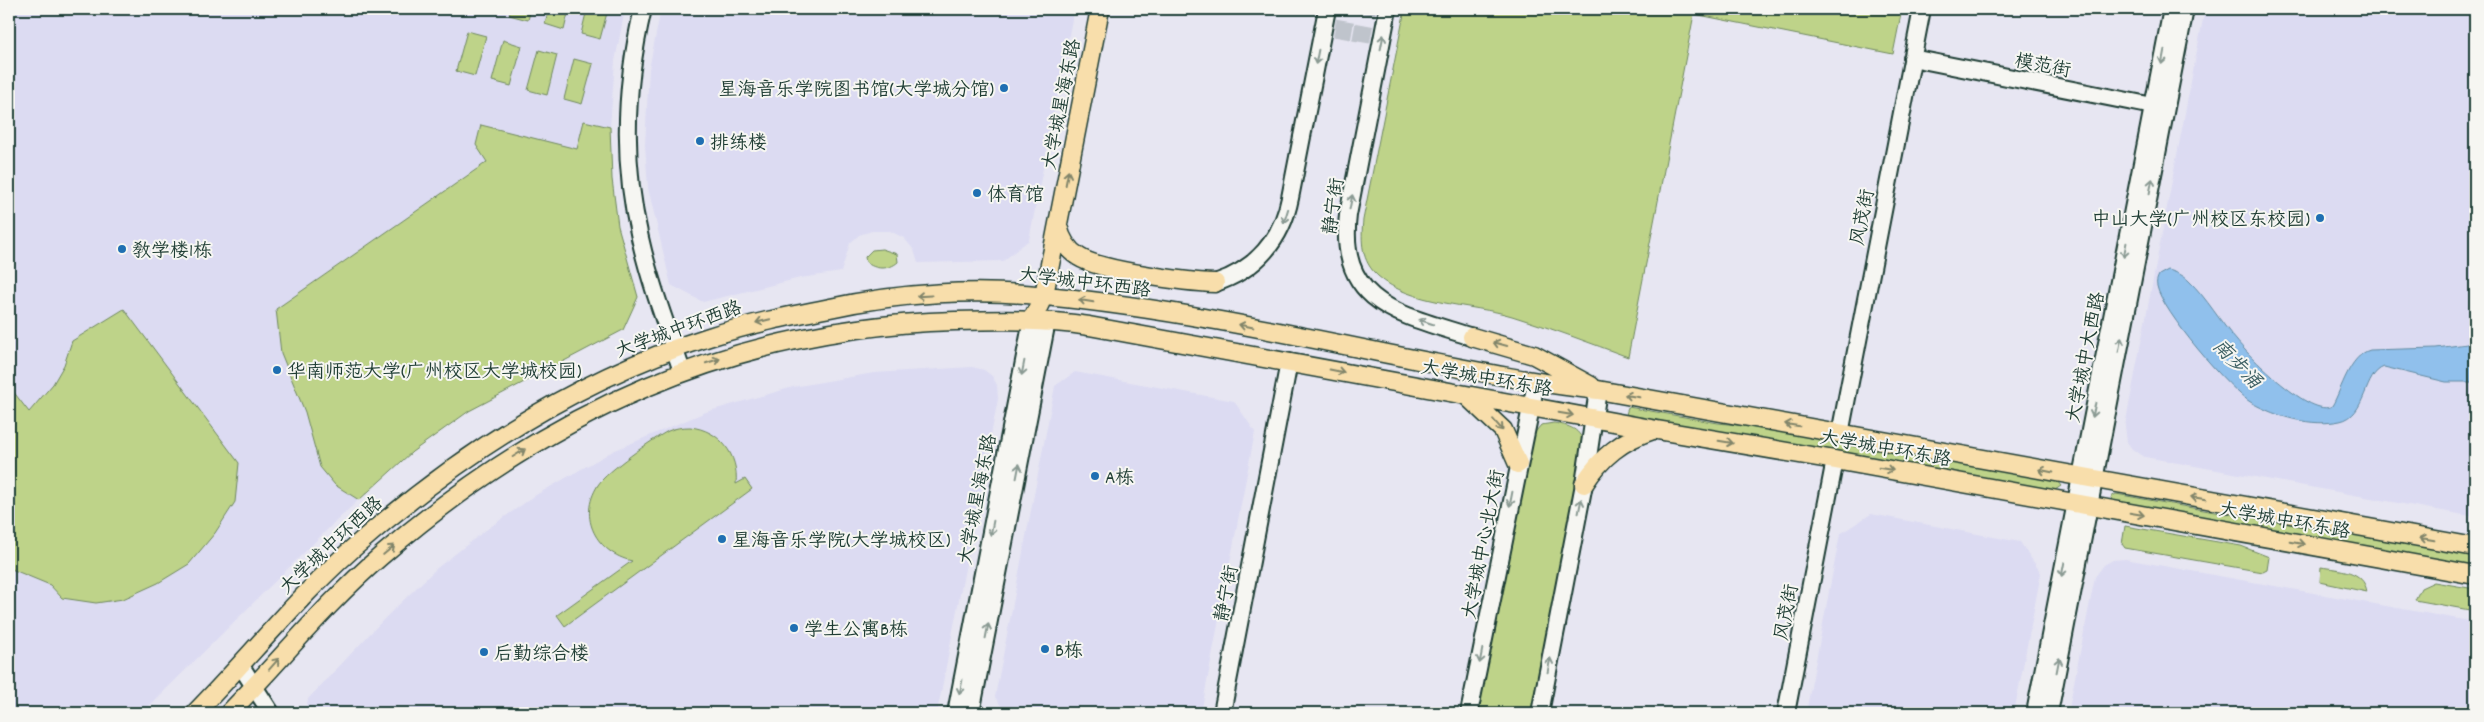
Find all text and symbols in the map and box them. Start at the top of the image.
one-way arrow [1378,35,1387,51]
street label: 大学城星海东路 [1037,37,1089,173]
one-way arrow [1312,48,1322,64]
one-way arrow [2157,48,2167,64]
street label: 模范街 [2012,49,2073,86]
place label: 星海音乐学院图书馆(大学城分馆) [718,78,994,105]
marker: 星海音乐学院图书馆(大学城分馆) [998,82,1010,94]
place label: 排练楼 [710,131,767,158]
marker: 排练楼 [694,135,706,147]
one-way arrow [1063,171,1072,187]
street label: 静宁街 [1318,176,1353,237]
one-way arrow [2147,178,2156,194]
place label: 体育馆 [987,183,1044,210]
marker: 体育馆 [971,187,983,199]
street label: 风茂街 [1846,187,1883,248]
one-way arrow [1346,194,1356,210]
one-way arrow [1280,208,1290,224]
place label: 中山大学(广州校区东校园) [2091,208,2310,235]
marker: 中山大学(广州校区东校园) [2314,212,2326,224]
place label: 教学楼1栋 [132,239,212,266]
one-way arrow [2120,242,2129,258]
marker: 教学楼1栋 [116,243,128,255]
street label: 大学城中环西路 [1017,263,1152,306]
street label: 大学城中大西路 [2061,290,2113,426]
one-way arrow [916,291,932,300]
street label: 大学城中环西路 [612,296,746,367]
one-way arrow [1078,296,1094,306]
one-way arrow [1418,316,1434,326]
one-way arrow [756,317,772,327]
one-way arrow [1239,320,1255,330]
water label: 南步涌 [2205,334,2267,397]
one-way arrow [1493,338,1509,348]
one-way arrow [2116,338,2125,354]
one-way arrow [705,356,720,365]
street label: 大学城中环东路 [1419,356,1554,405]
place label: 华南师范大学(广州校区大学城校园) [287,360,582,387]
one-way arrow [1018,360,1027,376]
marker: 华南师范大学(广州校区大学城校园) [271,364,283,376]
one-way arrow [1329,367,1345,377]
one-way arrow [1625,391,1641,400]
one-way arrow [2089,402,2098,418]
one-way arrow [1557,409,1573,419]
one-way arrow [1493,418,1504,431]
one-way arrow [1785,420,1801,429]
street label: 大学城中环东路 [1818,426,1953,475]
street label: 大学城星海东路 [953,432,1005,568]
one-way arrow [1717,437,1733,447]
one-way arrow [512,448,526,458]
one-way arrow [1013,464,1023,480]
one-way arrow [1877,464,1893,474]
place label: A栋 [1105,466,1134,493]
one-way arrow [2038,466,2054,475]
street label: 大学城中心北大街 [1458,467,1513,622]
marker: A栋 [1089,470,1101,482]
street label: 大学城中环西路 [275,491,390,602]
one-way arrow [1506,491,1515,507]
one-way arrow [2191,492,2207,502]
one-way arrow [1575,498,1585,514]
street label: 大学城中环东路 [2217,498,2352,547]
one-way arrow [2128,510,2144,520]
one-way arrow [987,519,996,535]
place label: 星海音乐学院(大学城校区) [732,529,951,556]
marker: 星海音乐学院(大学城校区) [716,533,728,545]
one-way arrow [2420,533,2436,543]
one-way arrow [2288,539,2304,548]
one-way arrow [382,544,395,555]
one-way arrow [2057,561,2067,577]
street label: 静宁街 [1210,563,1247,624]
street label: 风茂街 [1770,582,1807,643]
place label: 学生公寓B栋 [804,618,908,645]
marker: 学生公寓B栋 [788,622,800,634]
one-way arrow [982,623,992,639]
place label: B栋 [1055,639,1083,666]
place label: 后勤综合楼 [494,642,589,669]
marker: B栋 [1039,643,1051,655]
marker: 后勤综合楼 [478,646,490,658]
one-way arrow [1475,647,1485,663]
one-way arrow [268,658,280,671]
one-way arrow [1545,658,1555,674]
one-way arrow [2053,658,2063,674]
one-way arrow [956,679,966,695]

